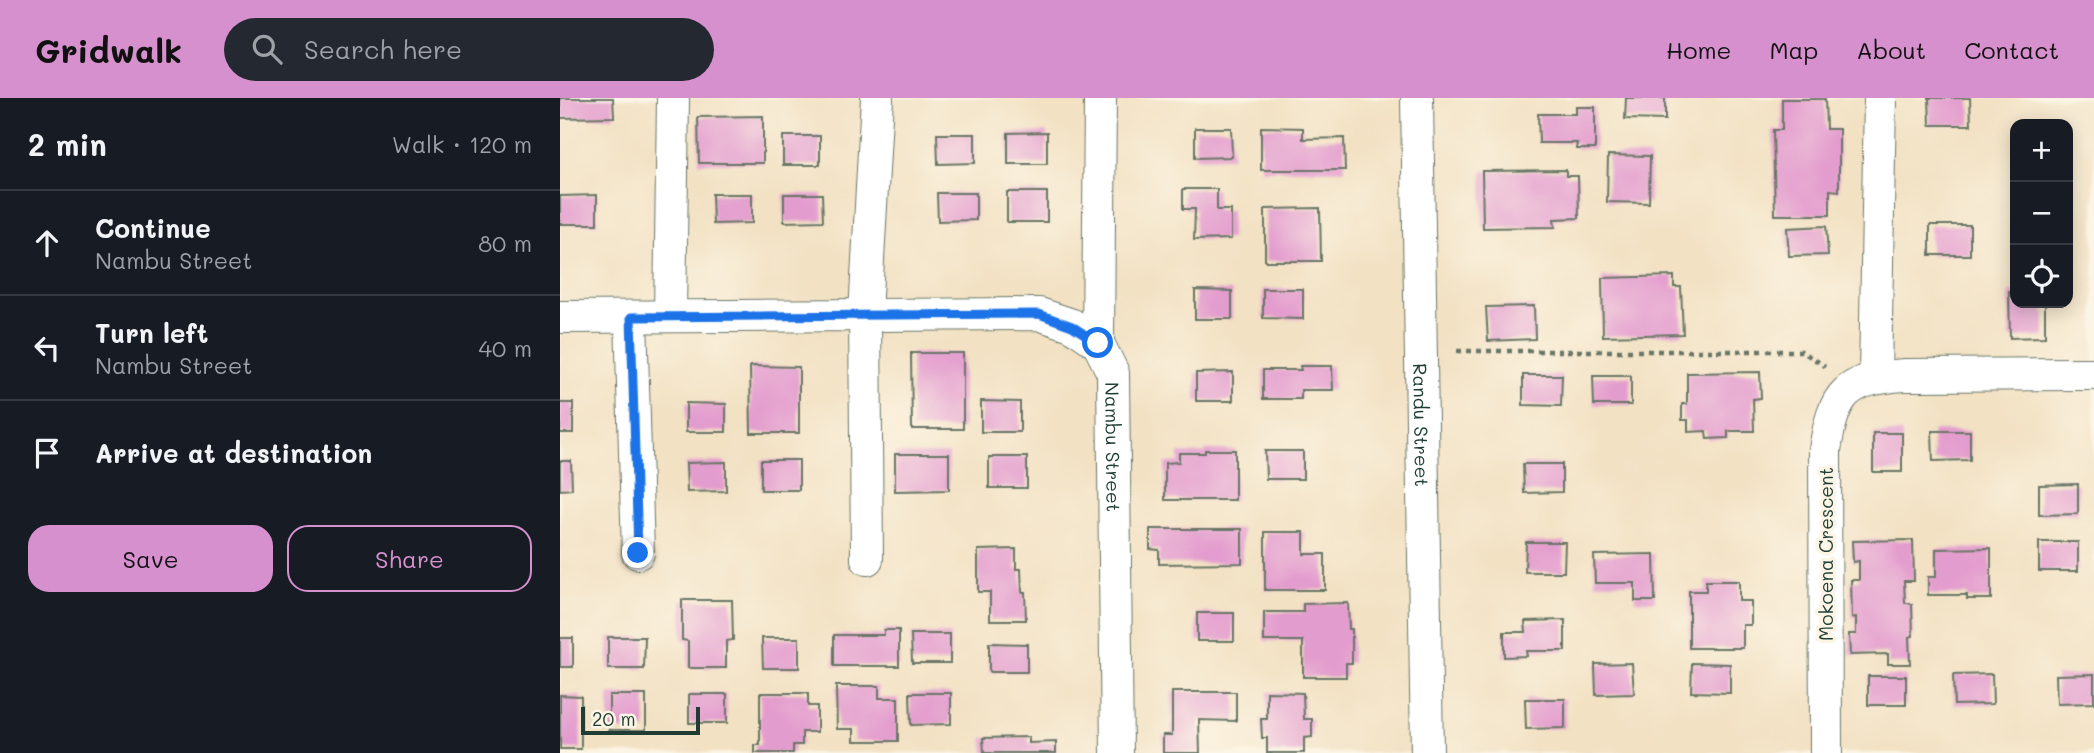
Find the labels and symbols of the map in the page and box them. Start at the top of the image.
route start [1082,327,1113,358]
street label: Randu Street [1409,363,1435,487]
street label: Nambu Street [1101,382,1127,512]
street label: Mokoena Crescent [1813,467,1838,641]
route end [622,537,653,568]
scale bar [581,704,700,736]

